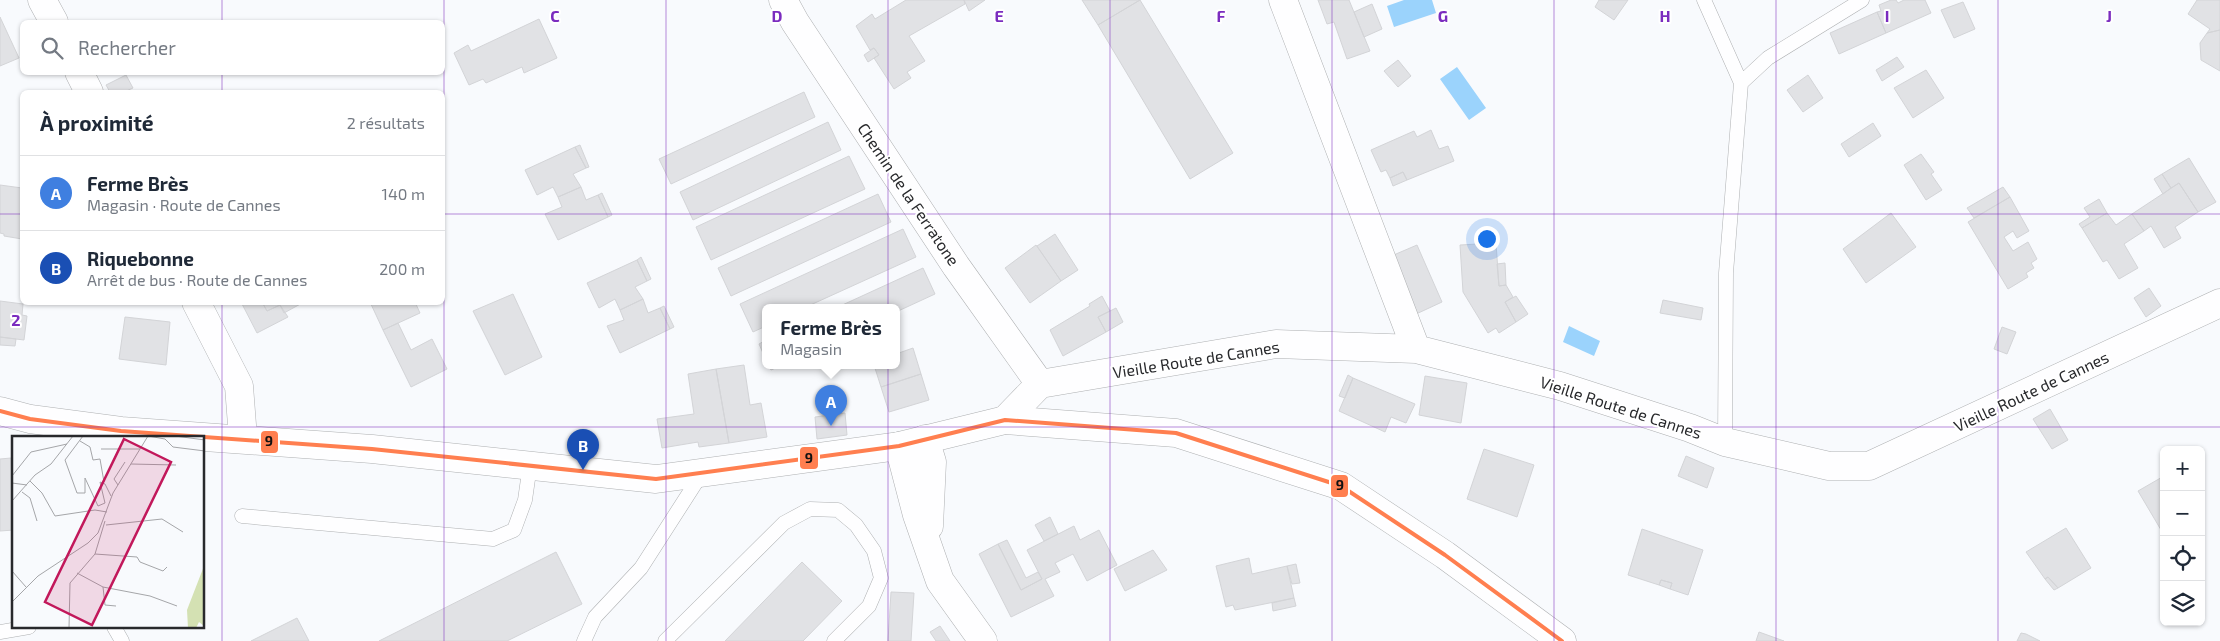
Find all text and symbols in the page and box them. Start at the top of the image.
text: C [550,6,560,25]
text: D [772,6,783,25]
text: E [994,6,1004,25]
text: F [1217,6,1226,25]
text: G [1438,6,1448,25]
text: H [1659,6,1671,25]
text: I [1885,6,1889,25]
text: J [2106,6,2112,25]
search box [20,20,445,75]
icon: search [38,34,66,62]
text: Rechercher [78,36,176,59]
text: À proximité [40,110,154,135]
text: 2 résultats [347,113,425,132]
street label: Chemin de la Ferratone [854,119,964,269]
text: Ferme Brès [87,172,189,195]
text: A [51,184,61,203]
text: 140 m [382,184,425,203]
text: Magasin · Route de Cannes [87,195,281,214]
your location [1474,226,1500,252]
text: Riquebonne [87,247,194,270]
text: B [51,259,61,278]
text: 200 m [379,259,425,278]
text: Arrêt de bus · Route de Cannes [87,270,307,289]
popup [762,304,900,369]
text: 2 [11,310,21,329]
text: Ferme Brès [780,316,882,339]
street label: Vieille Route de Cannes [1111,336,1281,382]
text: Magasin [780,339,842,358]
street label: Vieille Route de Cannes [1951,347,2111,435]
street label: Vieille Route de Cannes [1538,372,1704,442]
pin: A [815,385,847,426]
pin: B [567,429,599,470]
line badge: 9 [260,430,279,454]
text: 9 [265,432,273,449]
inset map [12,436,205,628]
line badge: 9 [799,446,819,470]
map controls [2160,446,2205,626]
button: + [2160,446,2205,491]
text: 9 [805,449,813,466]
line badge: 9 [1330,474,1349,498]
text: 9 [1336,476,1344,493]
button: − [2160,491,2205,536]
button: locate [2160,536,2205,581]
button: layers [2160,581,2205,626]

